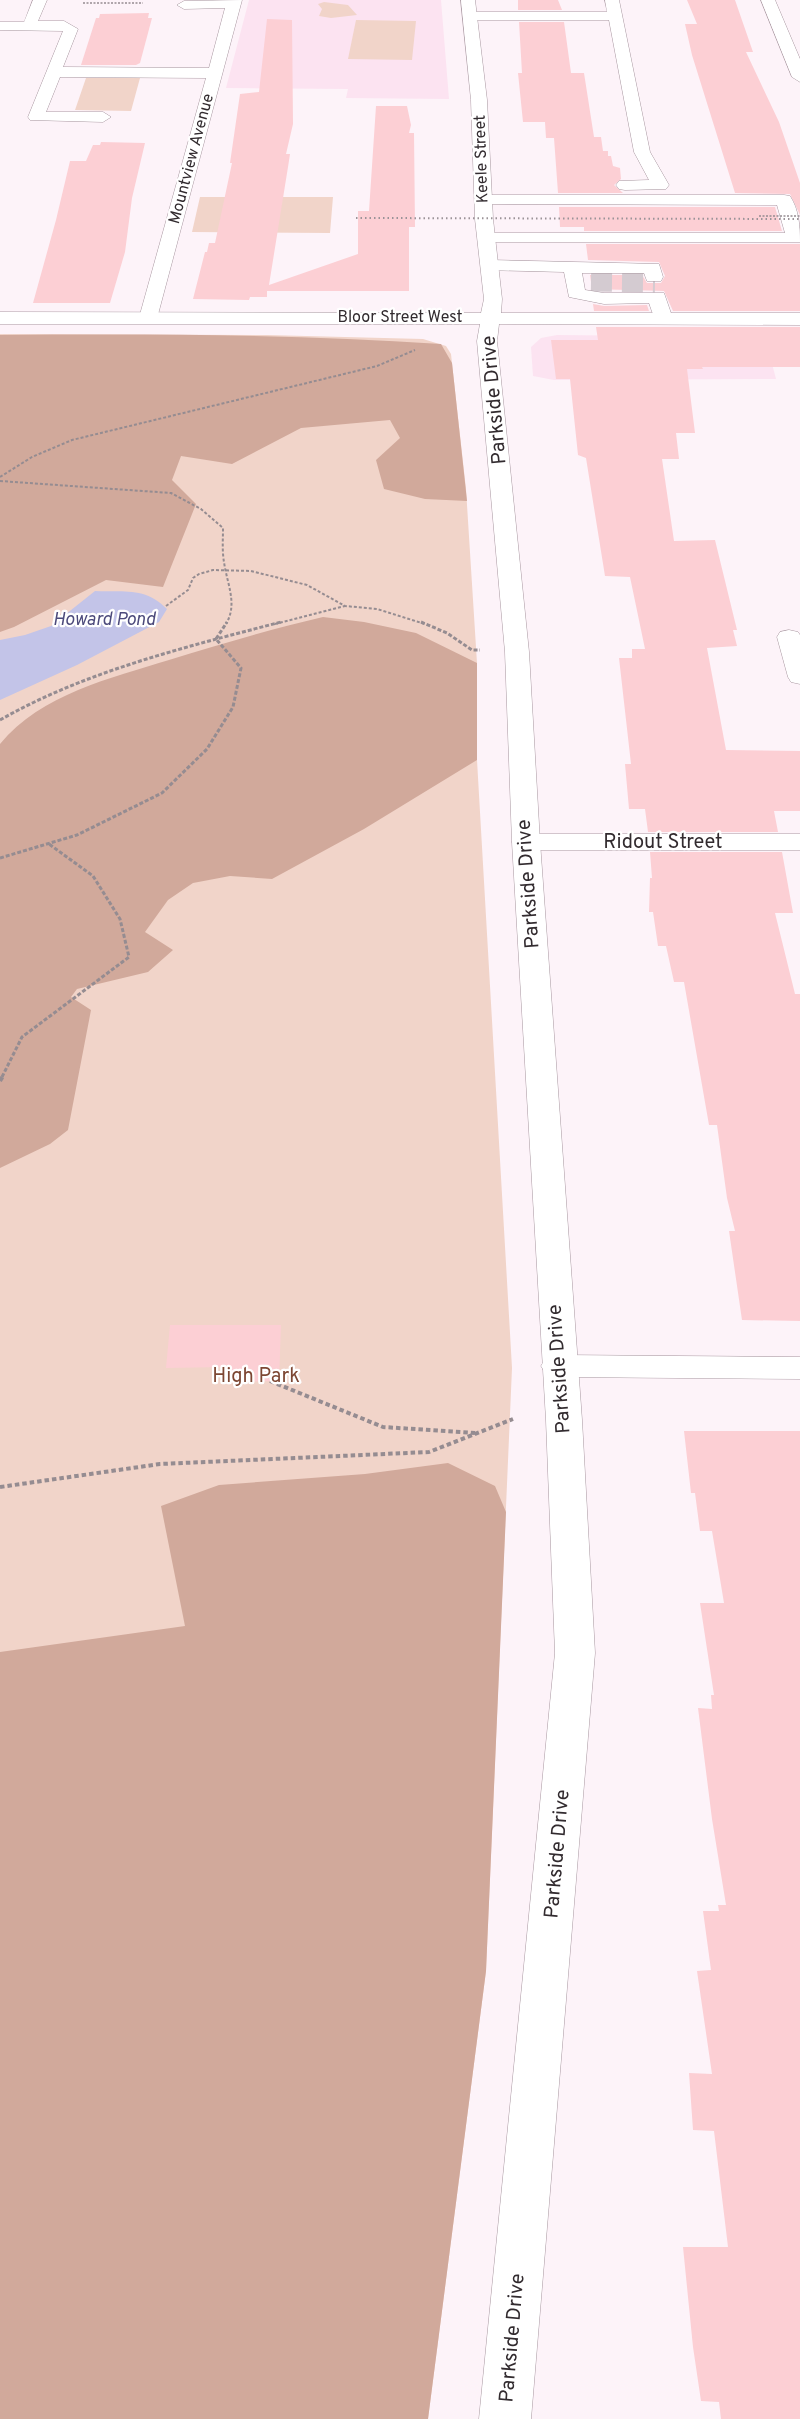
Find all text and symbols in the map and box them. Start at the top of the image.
street label: Mountview Avenue [165,92,219,226]
street label: Keele Street [470,115,494,203]
street label: Bloor Street West [337,308,463,328]
street label: Parkside Drive [476,334,514,466]
water label: Howard Pond [53,609,156,632]
street label: Parkside Drive [512,819,546,949]
street label: Ridout Street [603,830,723,856]
street label: Parkside Drive [543,1304,577,1434]
park label: High Park [212,1364,300,1390]
street label: Parkside Drive [539,1788,577,1920]
street label: Parkside Drive [494,2272,532,2404]

